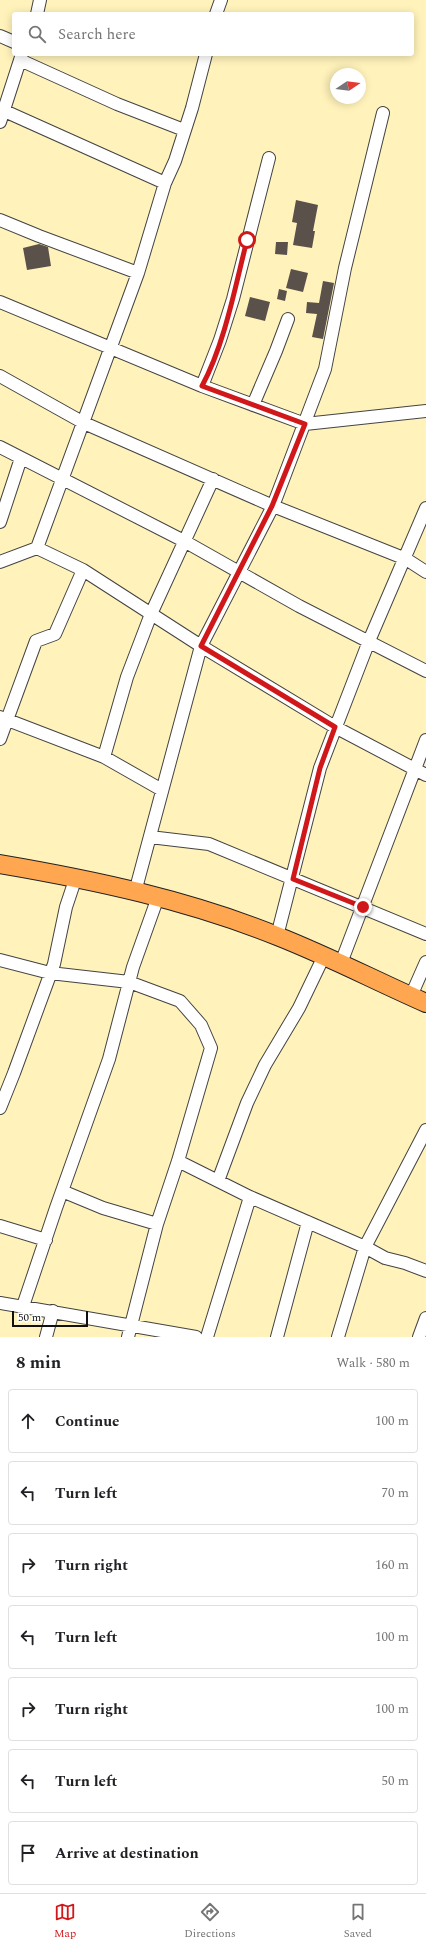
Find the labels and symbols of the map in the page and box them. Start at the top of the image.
north arrow [330,68,366,104]
route start [238,231,256,249]
route end [354,898,372,916]
scale bar [12,1309,88,1328]

